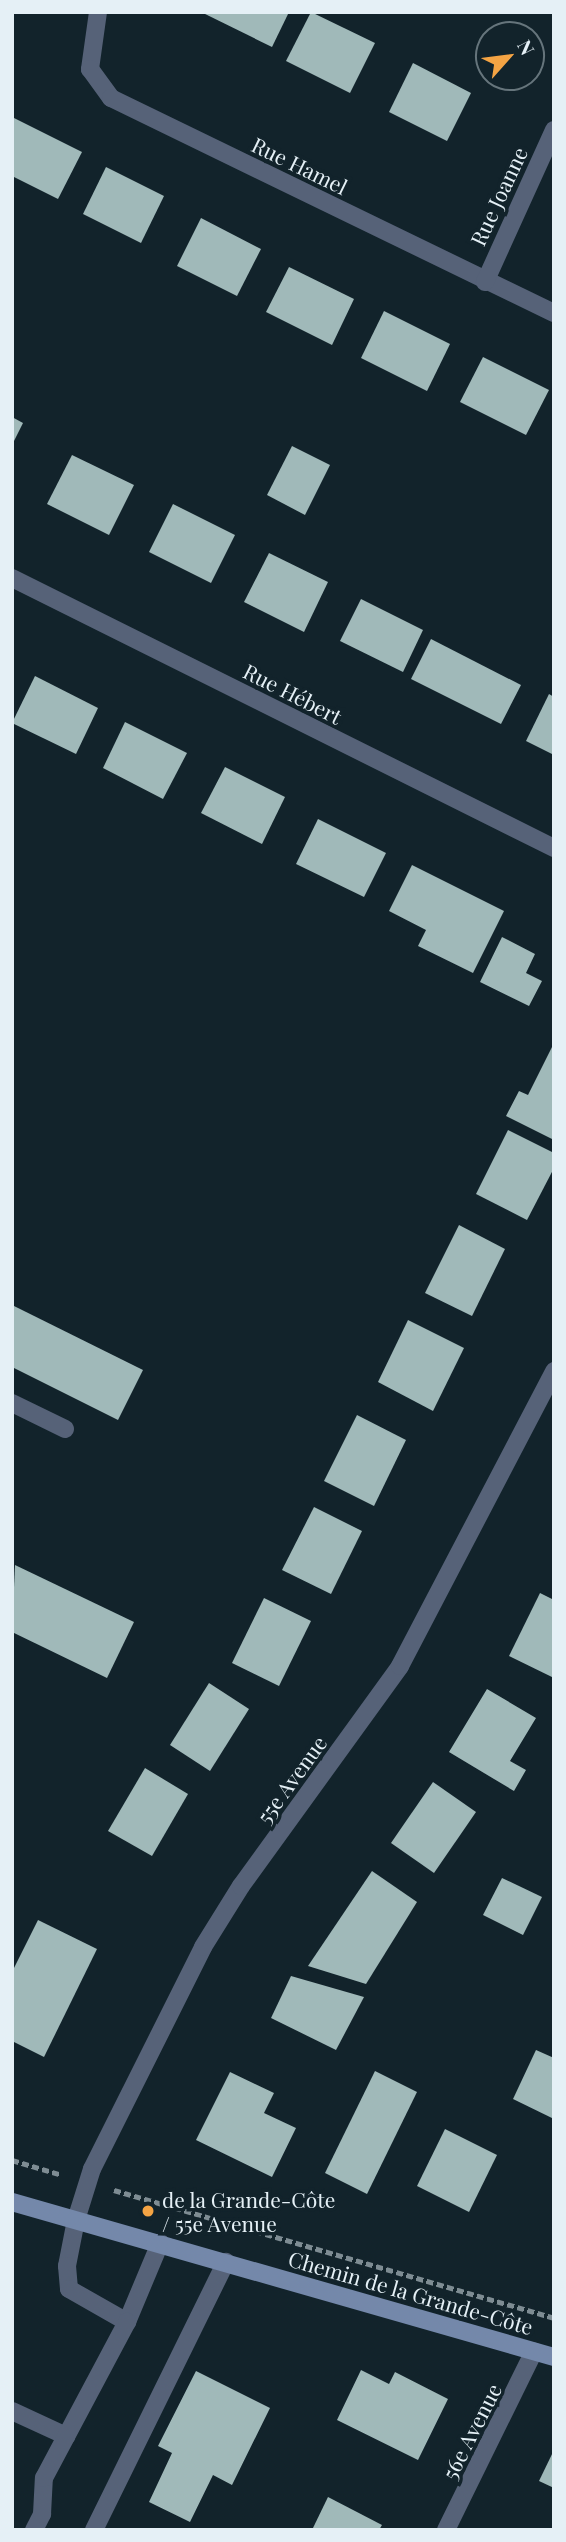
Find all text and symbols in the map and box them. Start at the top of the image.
north arrow [475,21,545,91]
text: N [512,35,541,59]
street label: Rue Hamel [248,131,352,199]
street label: Rue Joanne [464,143,532,249]
street label: Rue Hébert [240,657,346,729]
street label: 55e Avenue [251,1730,331,1828]
place label: de la Grande-Côte / 55e Avenue [162,2186,336,2236]
marker: de la Grande-Côte / 55e Avenue [140,2203,156,2219]
street label: Chemin de la Grande-Côte [285,2245,537,2339]
street label: 56e Avenue [436,2379,506,2483]

